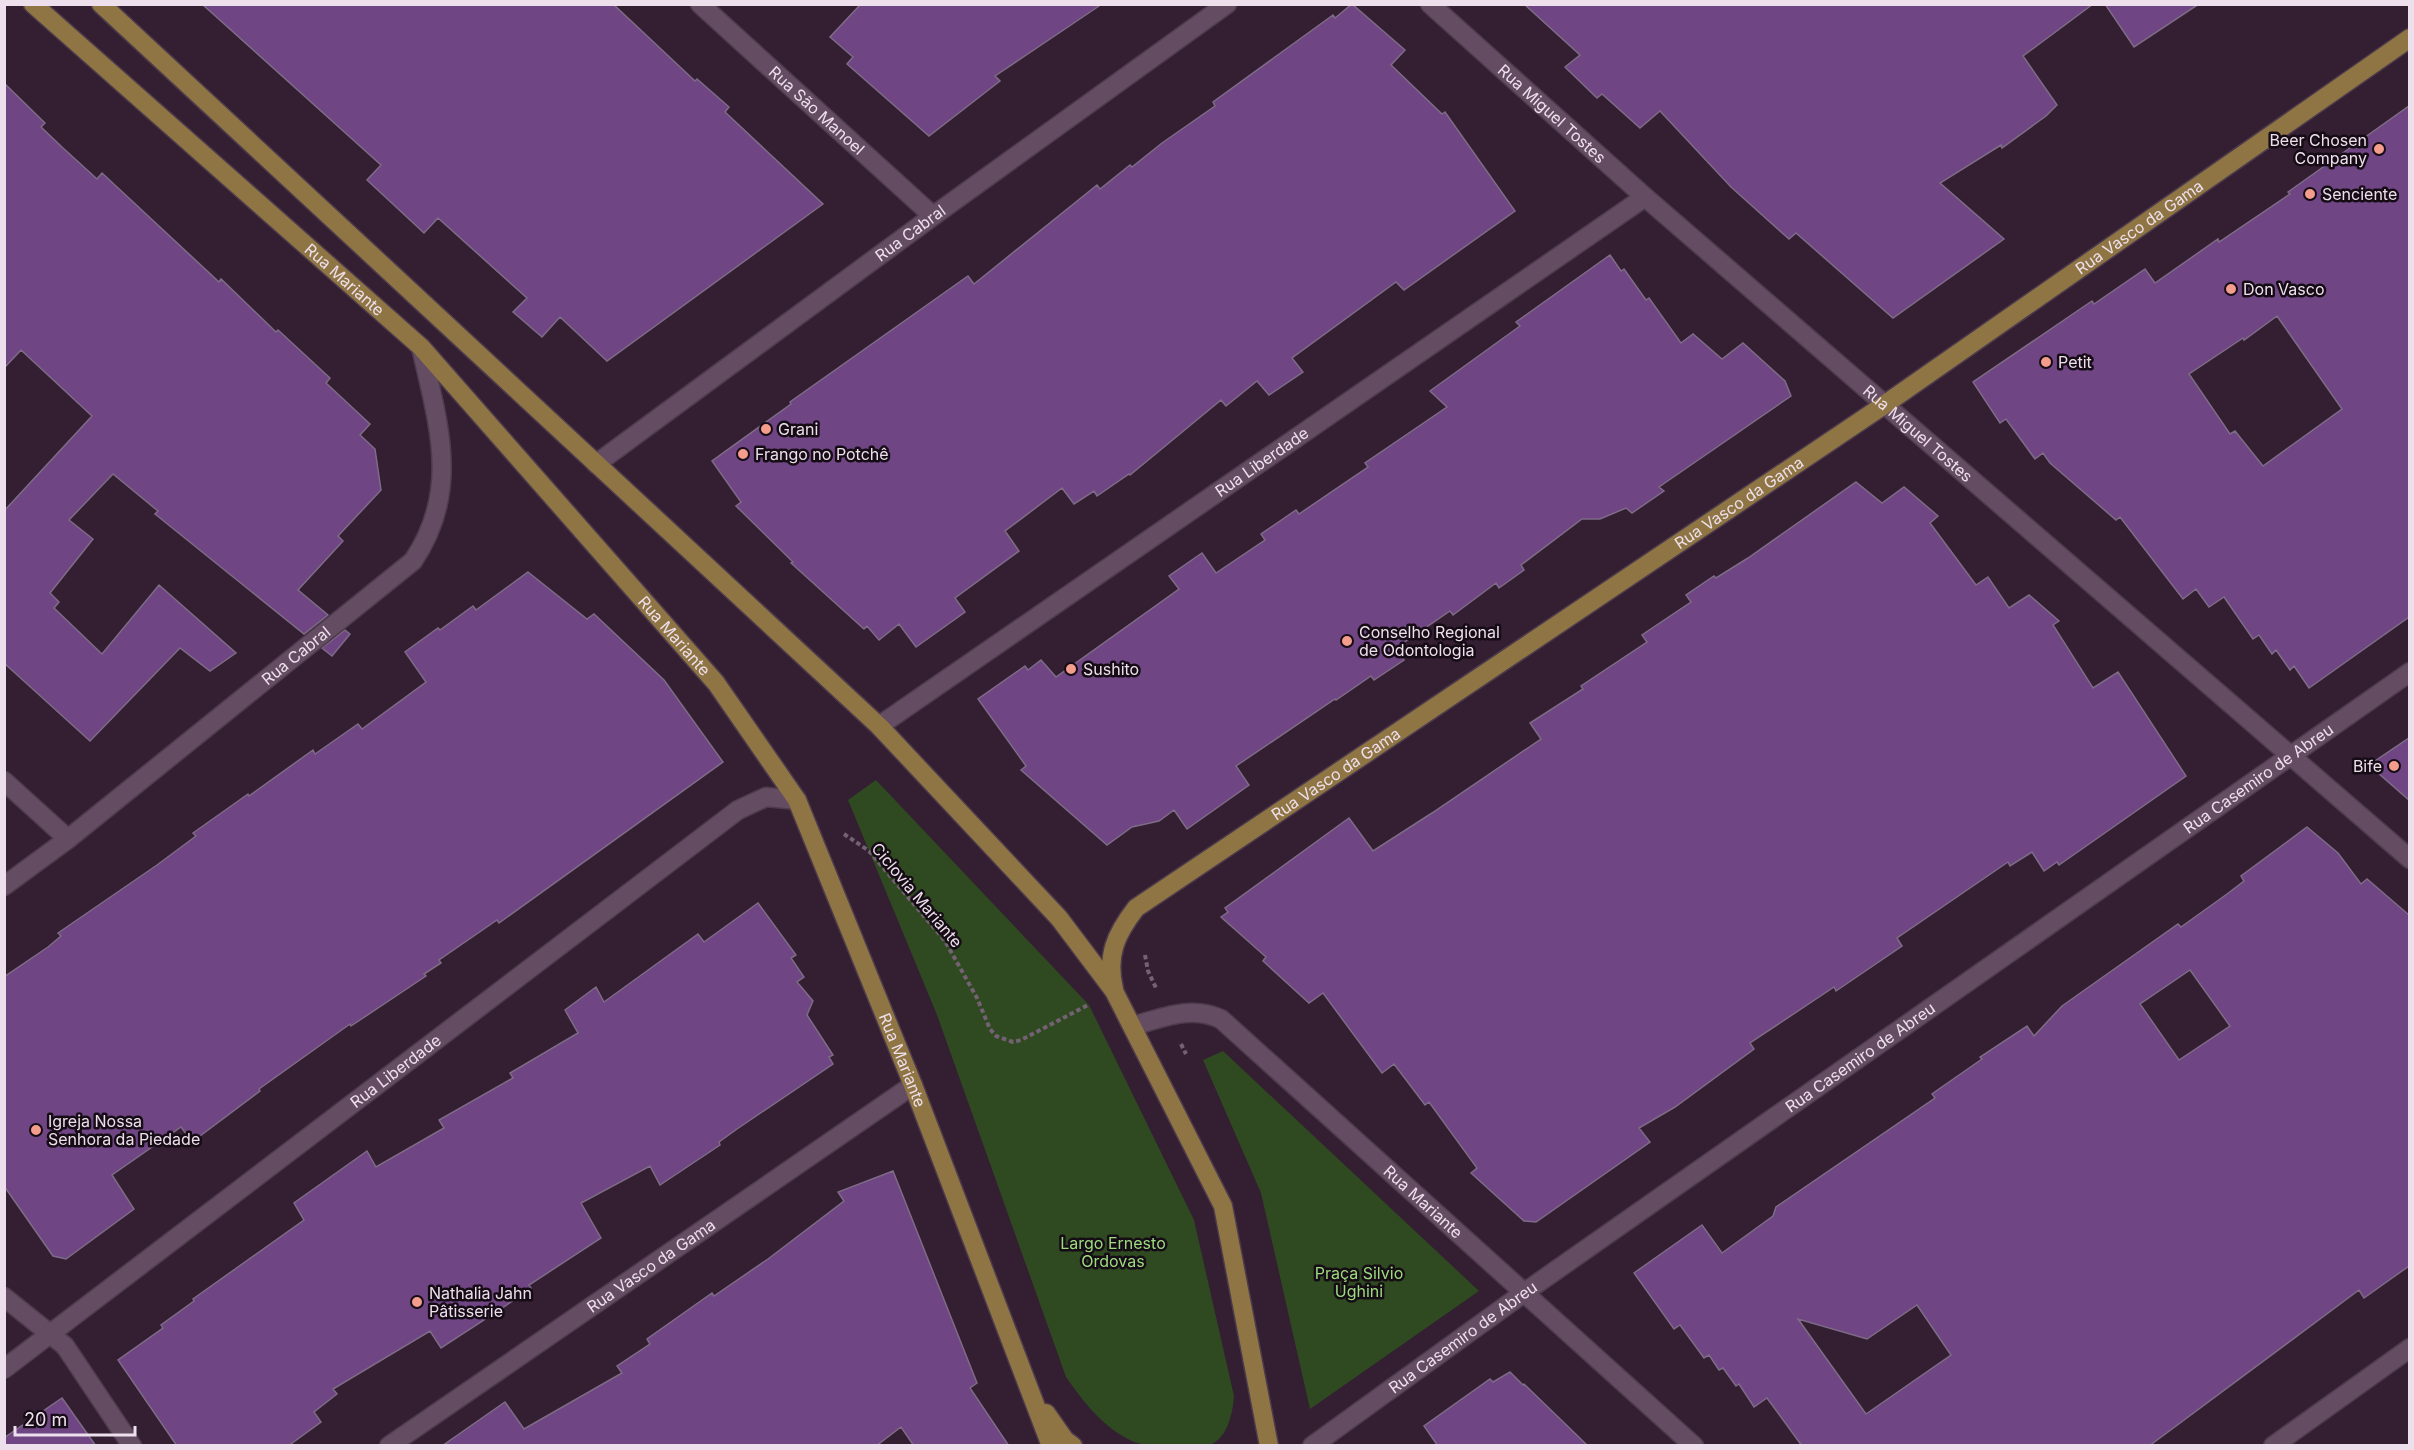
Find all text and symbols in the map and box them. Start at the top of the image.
street label: Rua Miguel Tostes [1494,60,1610,167]
street label: Rua São Manoel [765,62,869,159]
place label: Beer Chosen Company [2269,130,2367,168]
marker: Beer Chosen Company [2372,142,2386,156]
street label: Rua Vasco da Gama [2071,175,2207,278]
place label: Senciente [2322,184,2397,204]
marker: Senciente [2303,187,2317,201]
street label: Rua Cabral [871,200,949,265]
street label: Rua Mariante [301,239,389,320]
place label: Don Vasco [2243,279,2324,299]
marker: Don Vasco [2224,282,2238,296]
place label: Petit [2058,352,2092,372]
marker: Petit [2039,355,2053,369]
street label: Rua Miguel Tostes [1859,380,1977,486]
place label: Grani [778,419,818,439]
marker: Grani [759,422,773,436]
street label: Rua Liberdade [1211,423,1312,501]
place label: Frango no Potchê [755,444,889,464]
marker: Frango no Potchê [736,447,750,461]
street label: Rua Vasco da Gama [1671,452,1807,553]
street label: Rua Mariante [634,592,715,680]
street label: Rua Cabral [257,622,334,689]
place label: Conselho Regional de Odontologia [1359,622,1500,660]
marker: Conselho Regional de Odontologia [1340,634,1354,648]
place label: Sushito [1083,659,1139,679]
marker: Sushito [1064,662,1078,676]
street label: Rua Casemiro de Abreu [2179,719,2337,838]
street label: Rua Vasco da Gama [1267,723,1404,824]
place label: Bife [2353,756,2382,776]
marker: Bife [2387,759,2401,773]
street label: Ciclovia Mariante [867,839,967,951]
street label: Rua Casemiro de Abreu [1781,998,1939,1117]
street label: Rua Mariante [875,1010,930,1110]
street label: Rua Liberdade [346,1030,445,1112]
place label: Igreja Nossa Senhora da Piedade [48,1111,200,1149]
marker: Igreja Nossa Senhora da Piedade [29,1123,43,1137]
street label: Rua Mariante [1380,1161,1467,1242]
street label: Rua Vasco da Gama [583,1214,719,1317]
park label: Largo Ernesto Ordovas [1060,1233,1166,1271]
park label: Praça Silvio Ughini [1315,1263,1403,1301]
street label: Rua Casemiro de Abreu [1385,1277,1541,1397]
place label: Nathalia Jahn Pâtisserie [429,1283,532,1321]
marker: Nathalia Jahn Pâtisserie [410,1295,424,1309]
scale bar [15,1399,135,1437]
text: 20 m [24,1409,67,1430]

